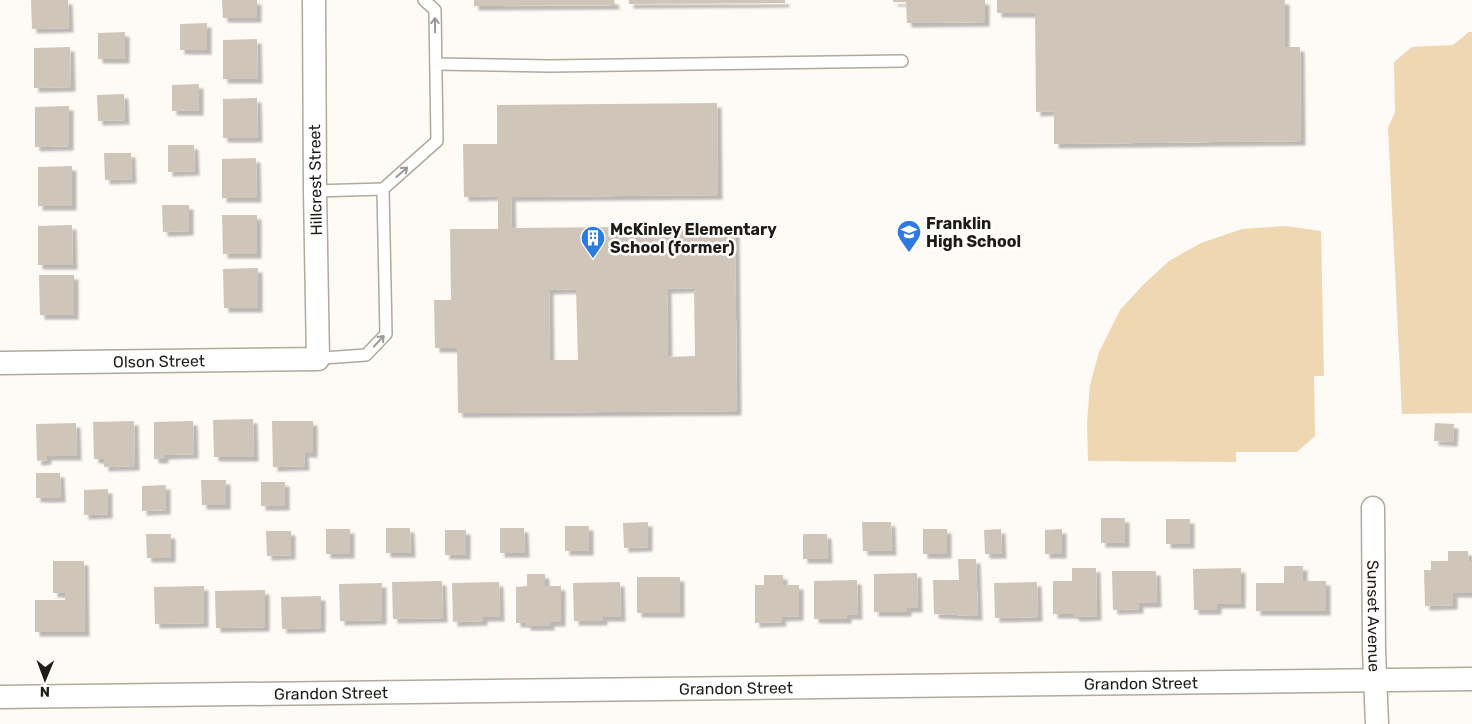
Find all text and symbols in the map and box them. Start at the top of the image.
one-way arrow [431,18,440,34]
street label: Hillcrest Street [305,124,326,236]
one-way arrow [395,166,408,178]
place label: Franklin High School [926,214,1021,251]
school or university icon: Franklin High School [896,219,922,253]
place label: McKinley Elementary School (former) [610,220,777,257]
building icon: McKinley Elementary School (former) [580,225,606,259]
one-way arrow [373,335,385,347]
street label: Olson Street [113,351,205,372]
street label: Sunset Avenue [1363,560,1384,673]
north arrow [20,654,70,704]
street label: Grandon Street [1084,673,1198,694]
street label: Grandon Street [679,678,793,699]
text: N [40,683,50,700]
street label: Grandon Street [274,683,388,704]

